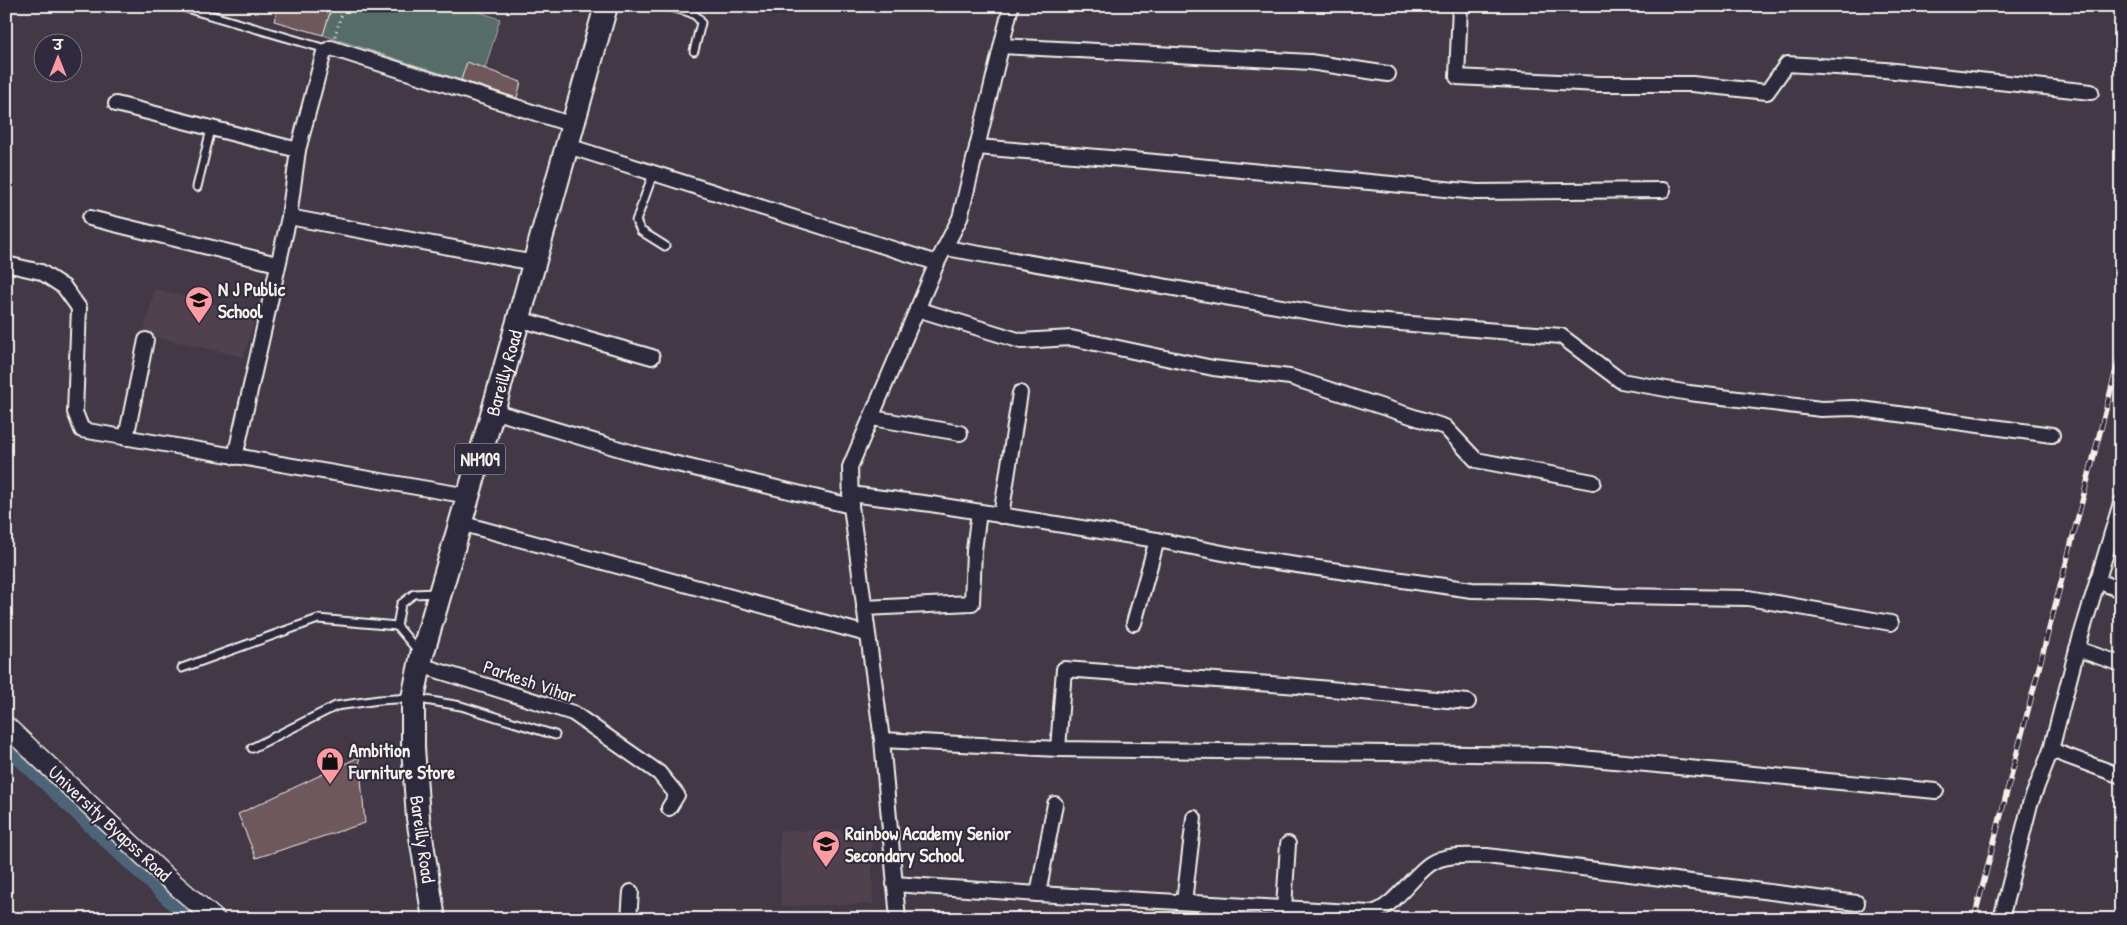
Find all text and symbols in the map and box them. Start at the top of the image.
north arrow [32,32,82,82]
text: उ [51,35,64,54]
place label: N J Public School [218,276,286,324]
school or university icon: N J Public School [184,285,214,324]
street label: Bareilly Road [479,326,528,419]
road number: NH109 [455,444,505,474]
street label: Parkesh Vihar [480,653,581,709]
place label: Ambition Furniture Store [348,737,455,785]
shop icon: Ambition Furniture Store [315,746,345,785]
street label: University Byapss Road [43,759,178,887]
street label: Bareilly Road [404,794,442,885]
place label: Rainbow Academy Senior Secondary School [845,820,1012,869]
school or university icon: Rainbow Academy Senior Secondary School [811,829,841,868]

